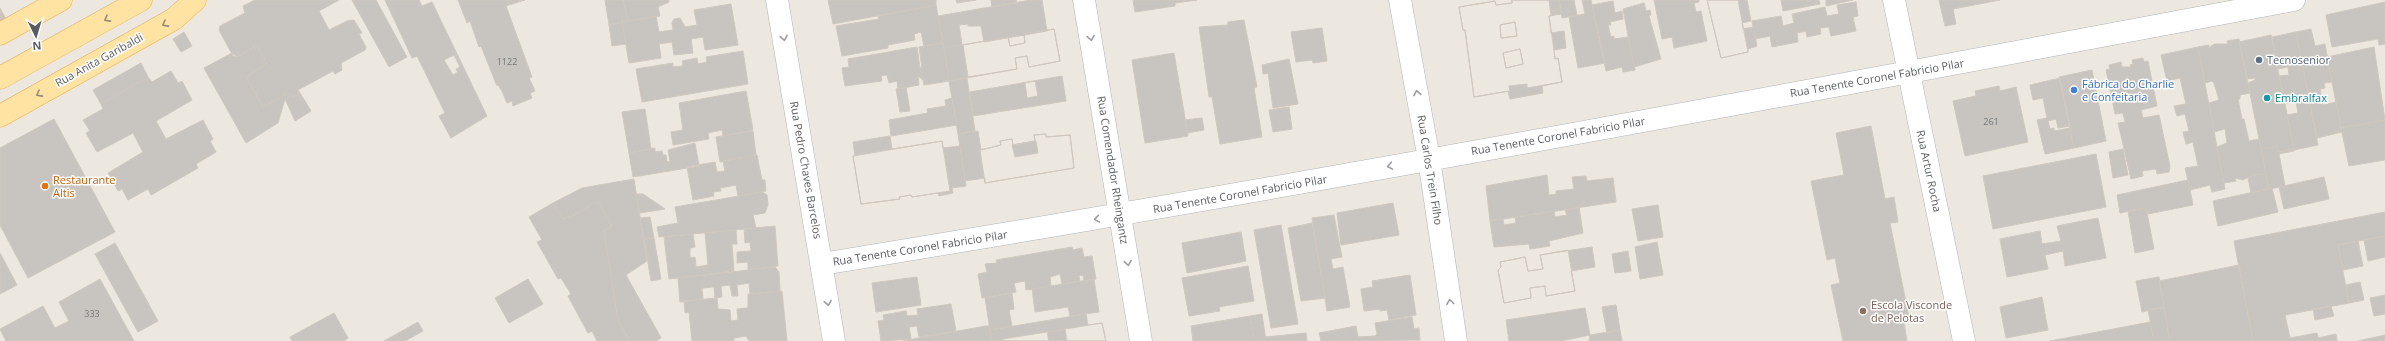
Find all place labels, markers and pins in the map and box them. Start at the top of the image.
place label: Tecnosenior [2267,52,2330,67]
marker: Tecnosenior [2254,55,2264,65]
place label: Fábrica do Charlie e Confeitaria [2082,76,2174,104]
marker: Fábrica do Charlie e Confeitaria [2069,85,2079,95]
place label: Embralfax [2275,90,2327,105]
marker: Embralfax [2262,93,2272,103]
place label: Restaurante Altis [53,172,115,200]
marker: Restaurante Altis [40,181,50,191]
place label: Escola Visconde de Pelotas [1871,297,1952,325]
marker: Escola Visconde de Pelotas [1858,306,1868,316]

